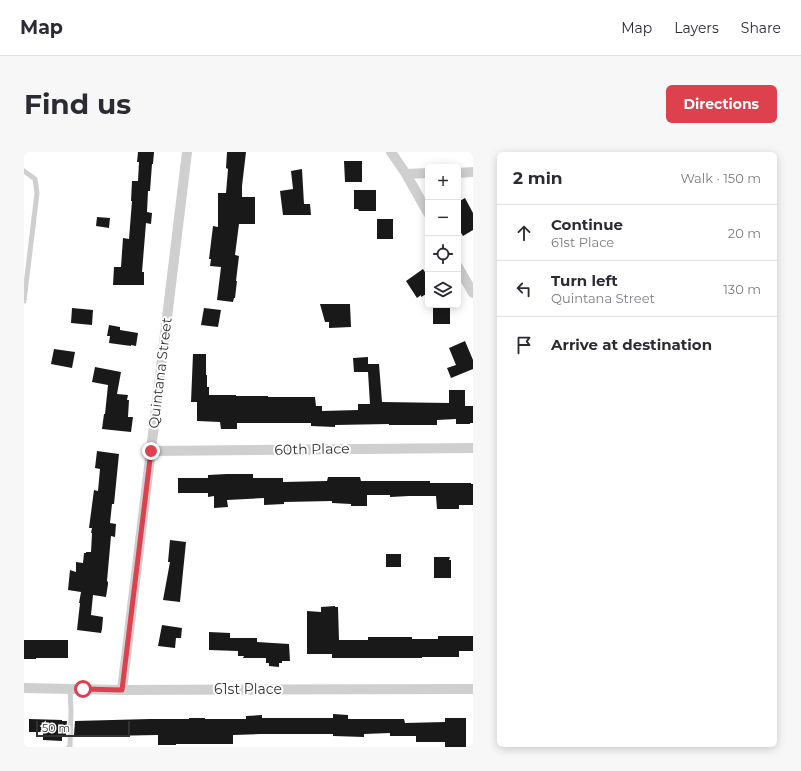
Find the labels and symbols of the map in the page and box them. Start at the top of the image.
street label: Quintana Street [144,316,176,430]
street label: 60th Place [274,439,350,459]
route end [142,442,160,460]
route start [74,680,92,698]
street label: 61st Place [214,680,282,698]
scale bar [36,719,130,738]

